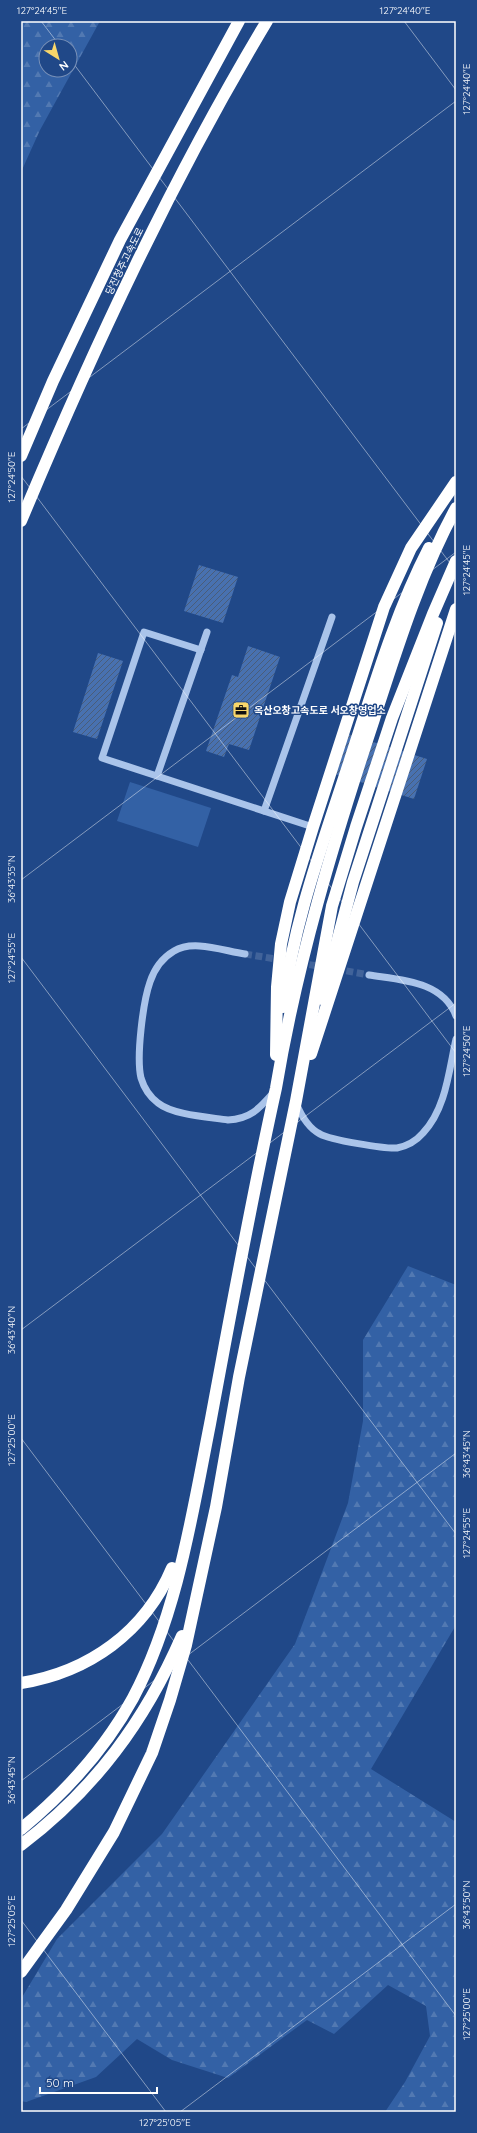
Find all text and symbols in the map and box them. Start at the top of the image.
text: 127°24'45"E [17,4,68,17]
text: 127°24'40"E [380,4,431,17]
north arrow [38,38,78,78]
text: N [57,58,71,74]
text: 127°24'40"E [460,63,473,114]
street label: 당진청주고속도로 [102,225,146,297]
text: 127°24'50"E [5,451,18,503]
text: 127°24'45"E [460,544,473,595]
office icon: 옥산오창고속도로 서오창영업소 [231,700,251,720]
place label: 옥산오창고속도로 서오창영업소 [254,704,386,717]
text: 36°43'35"N [5,855,18,903]
text: 127°24'55"E [5,932,18,983]
text: 127°24'50"E [460,1025,473,1077]
text: 36°43'40"N [5,1306,18,1354]
text: 127°25'00"E [5,1414,18,1466]
text: 36°43'45"N [460,1430,473,1478]
text: 127°24'55"E [460,1507,473,1558]
text: 36°43'45"N [5,1756,18,1804]
text: 36°43'50"N [460,1881,473,1929]
text: 127°25'05"E [5,1895,18,1947]
text: 127°25'00"E [460,1988,473,2040]
scale bar [40,2069,157,2095]
text: 50 m [46,2075,74,2090]
text: 127°25'05"E [139,2116,191,2129]

